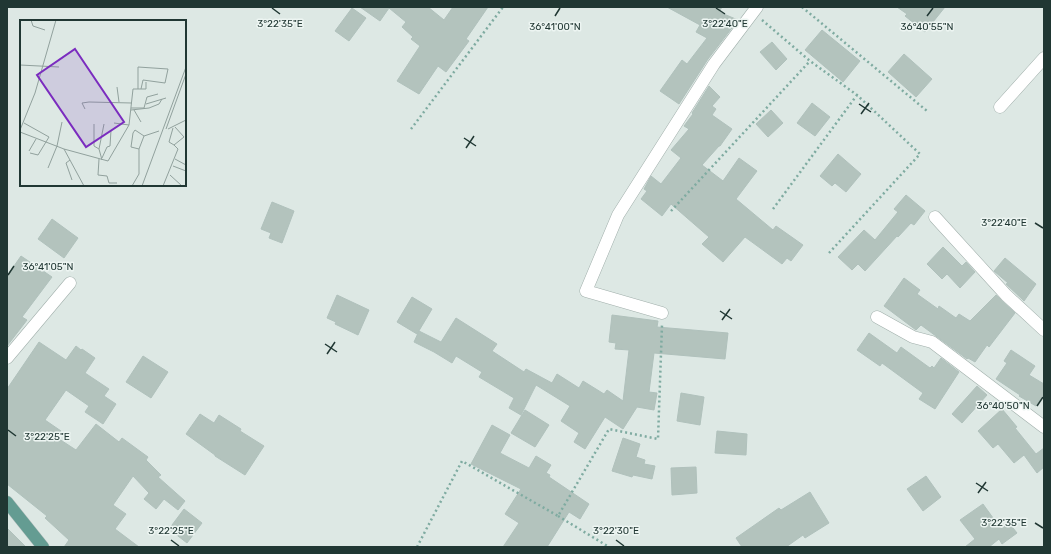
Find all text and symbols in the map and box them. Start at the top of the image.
text: 3°22'35"E [257,18,303,30]
text: 3°22'40"E [702,18,748,30]
inset map [20,20,186,186]
text: 36°41'00"N [529,21,581,33]
text: 36°40'55"N [901,21,953,33]
text: 3°22'40"E [981,217,1027,229]
text: 36°41'05"N [23,261,74,273]
text: 36°40'50"N [976,400,1030,412]
text: 3°22'25"E [24,431,70,443]
text: 3°22'35"E [981,517,1027,529]
text: 3°22'25"E [148,525,194,537]
text: 3°22'30"E [593,525,639,537]

